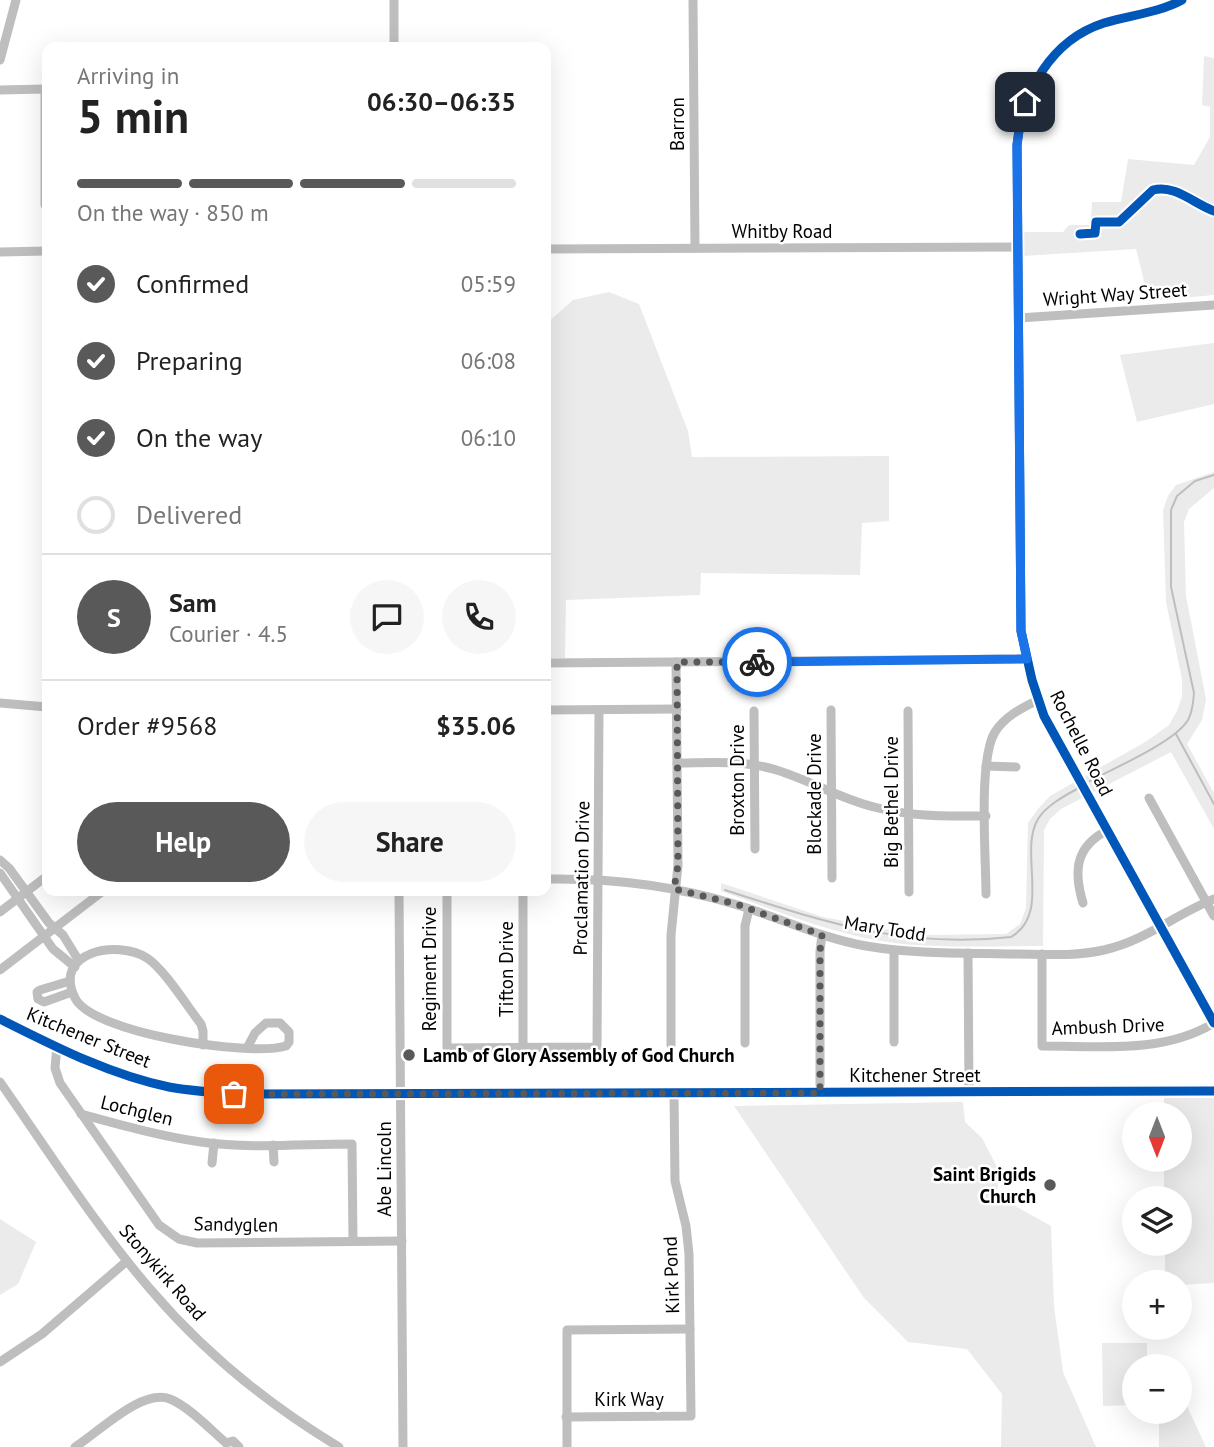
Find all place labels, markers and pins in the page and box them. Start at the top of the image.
pin [995,72,1055,132]
place label: Lamb of Glory Assembly of God Church [423,1043,735,1067]
marker: Lamb of Glory Assembly of God Church [401,1047,417,1063]
pin [204,1064,264,1124]
place label: Saint Brigids Church [933,1162,1036,1208]
marker: Saint Brigids Church [1042,1177,1058,1193]

